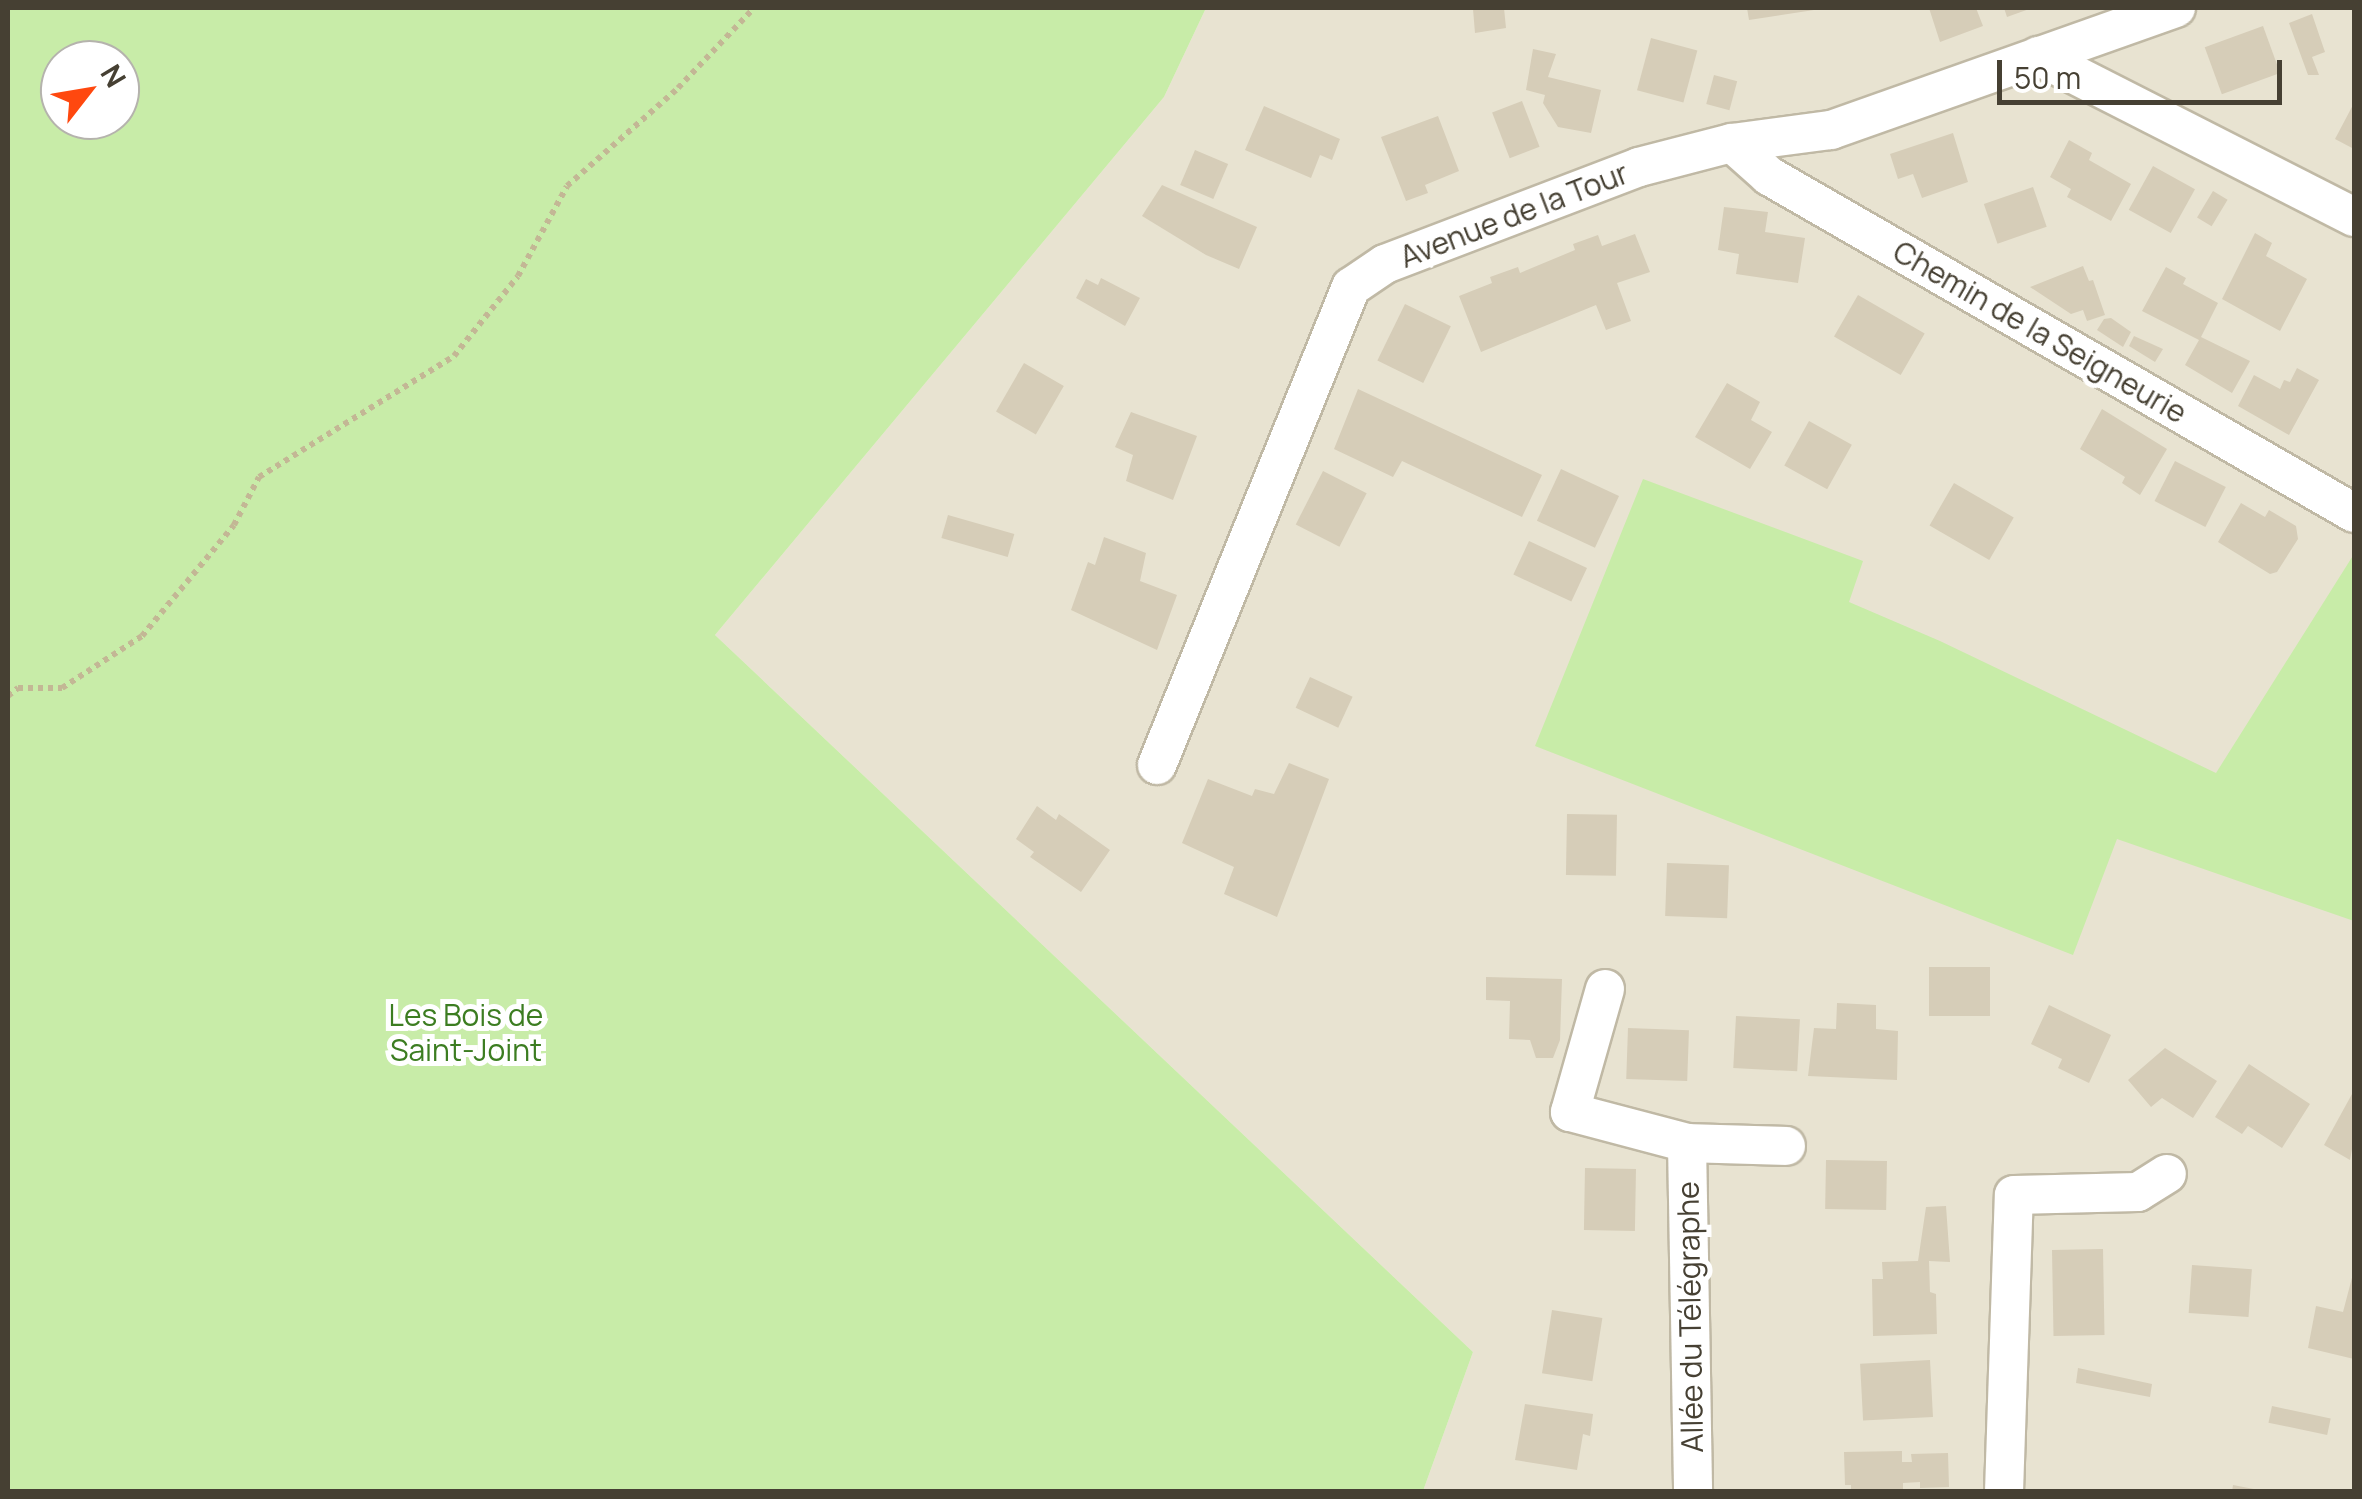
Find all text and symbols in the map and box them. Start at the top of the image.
north arrow [40,40,140,140]
scale bar [2002,40,2287,102]
text: N [93,57,135,94]
text: 50 m [2014,57,2081,98]
street label: Avenue de la Tour [1395,155,1633,275]
street label: Chemin de la Seigneurie [1887,233,2193,431]
park label: Les Bois de Saint-Joint [389,997,543,1068]
street label: Allée du Télégraphe [1670,1181,1710,1453]

